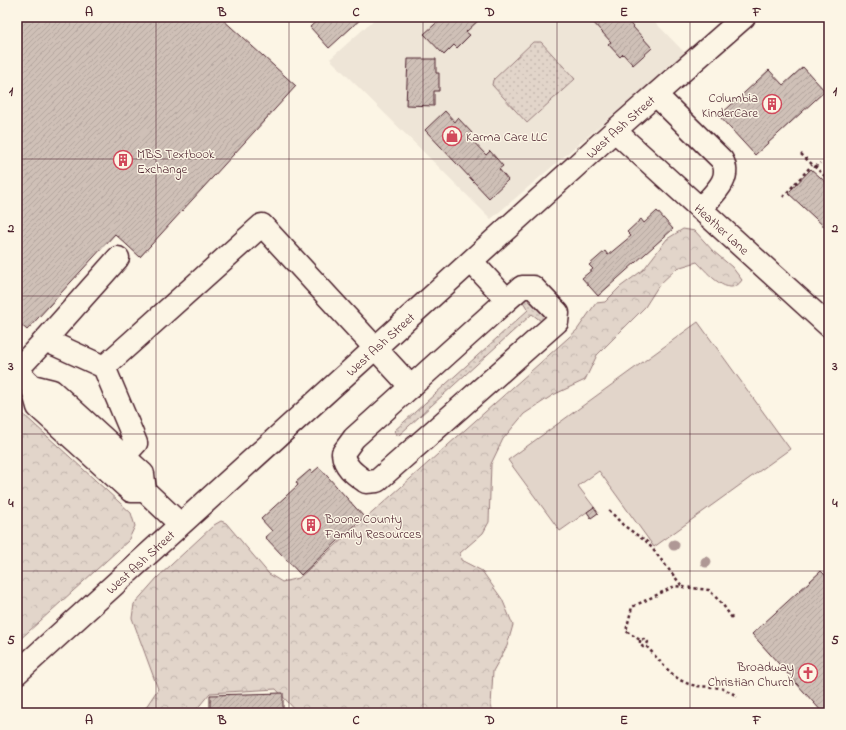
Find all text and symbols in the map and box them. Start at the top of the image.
text: A [85,3,93,22]
text: B [217,3,227,22]
text: C [352,3,360,22]
text: D [484,3,495,22]
text: E [620,3,628,22]
text: F [752,3,762,22]
text: 1 [9,82,14,101]
text: 1 [833,82,838,101]
place label: Columbia KinderCare [702,89,758,123]
street label: West Ash Street [582,91,660,163]
building icon: Columbia KinderCare [761,93,783,115]
shop icon: Karma Care LLC [441,125,463,147]
place label: Karma Care LLC [466,128,548,147]
place label: MBS Textbook Exchange [137,145,215,180]
building icon: MBS Textbook Exchange [112,149,134,171]
street label: Heather Lane [690,200,753,260]
text: 2 [7,219,15,238]
text: 2 [831,219,839,238]
street label: West Ash Street [342,308,420,381]
text: 3 [7,357,14,376]
text: 3 [831,357,838,376]
text: 4 [7,494,14,513]
text: 4 [831,494,838,513]
place label: Boone County Family Resources [324,510,422,545]
building icon: Boone County Family Resources [300,514,322,536]
street label: West Ash Street [102,526,180,599]
text: 5 [7,631,15,650]
text: 5 [831,631,839,650]
place label: Broadway Christian Church [708,658,794,692]
church icon: Broadway Christian Church [797,662,819,684]
text: A [85,711,93,730]
text: B [217,711,227,730]
text: C [352,711,360,730]
text: D [484,711,495,730]
text: E [620,711,628,730]
text: F [752,711,762,730]

